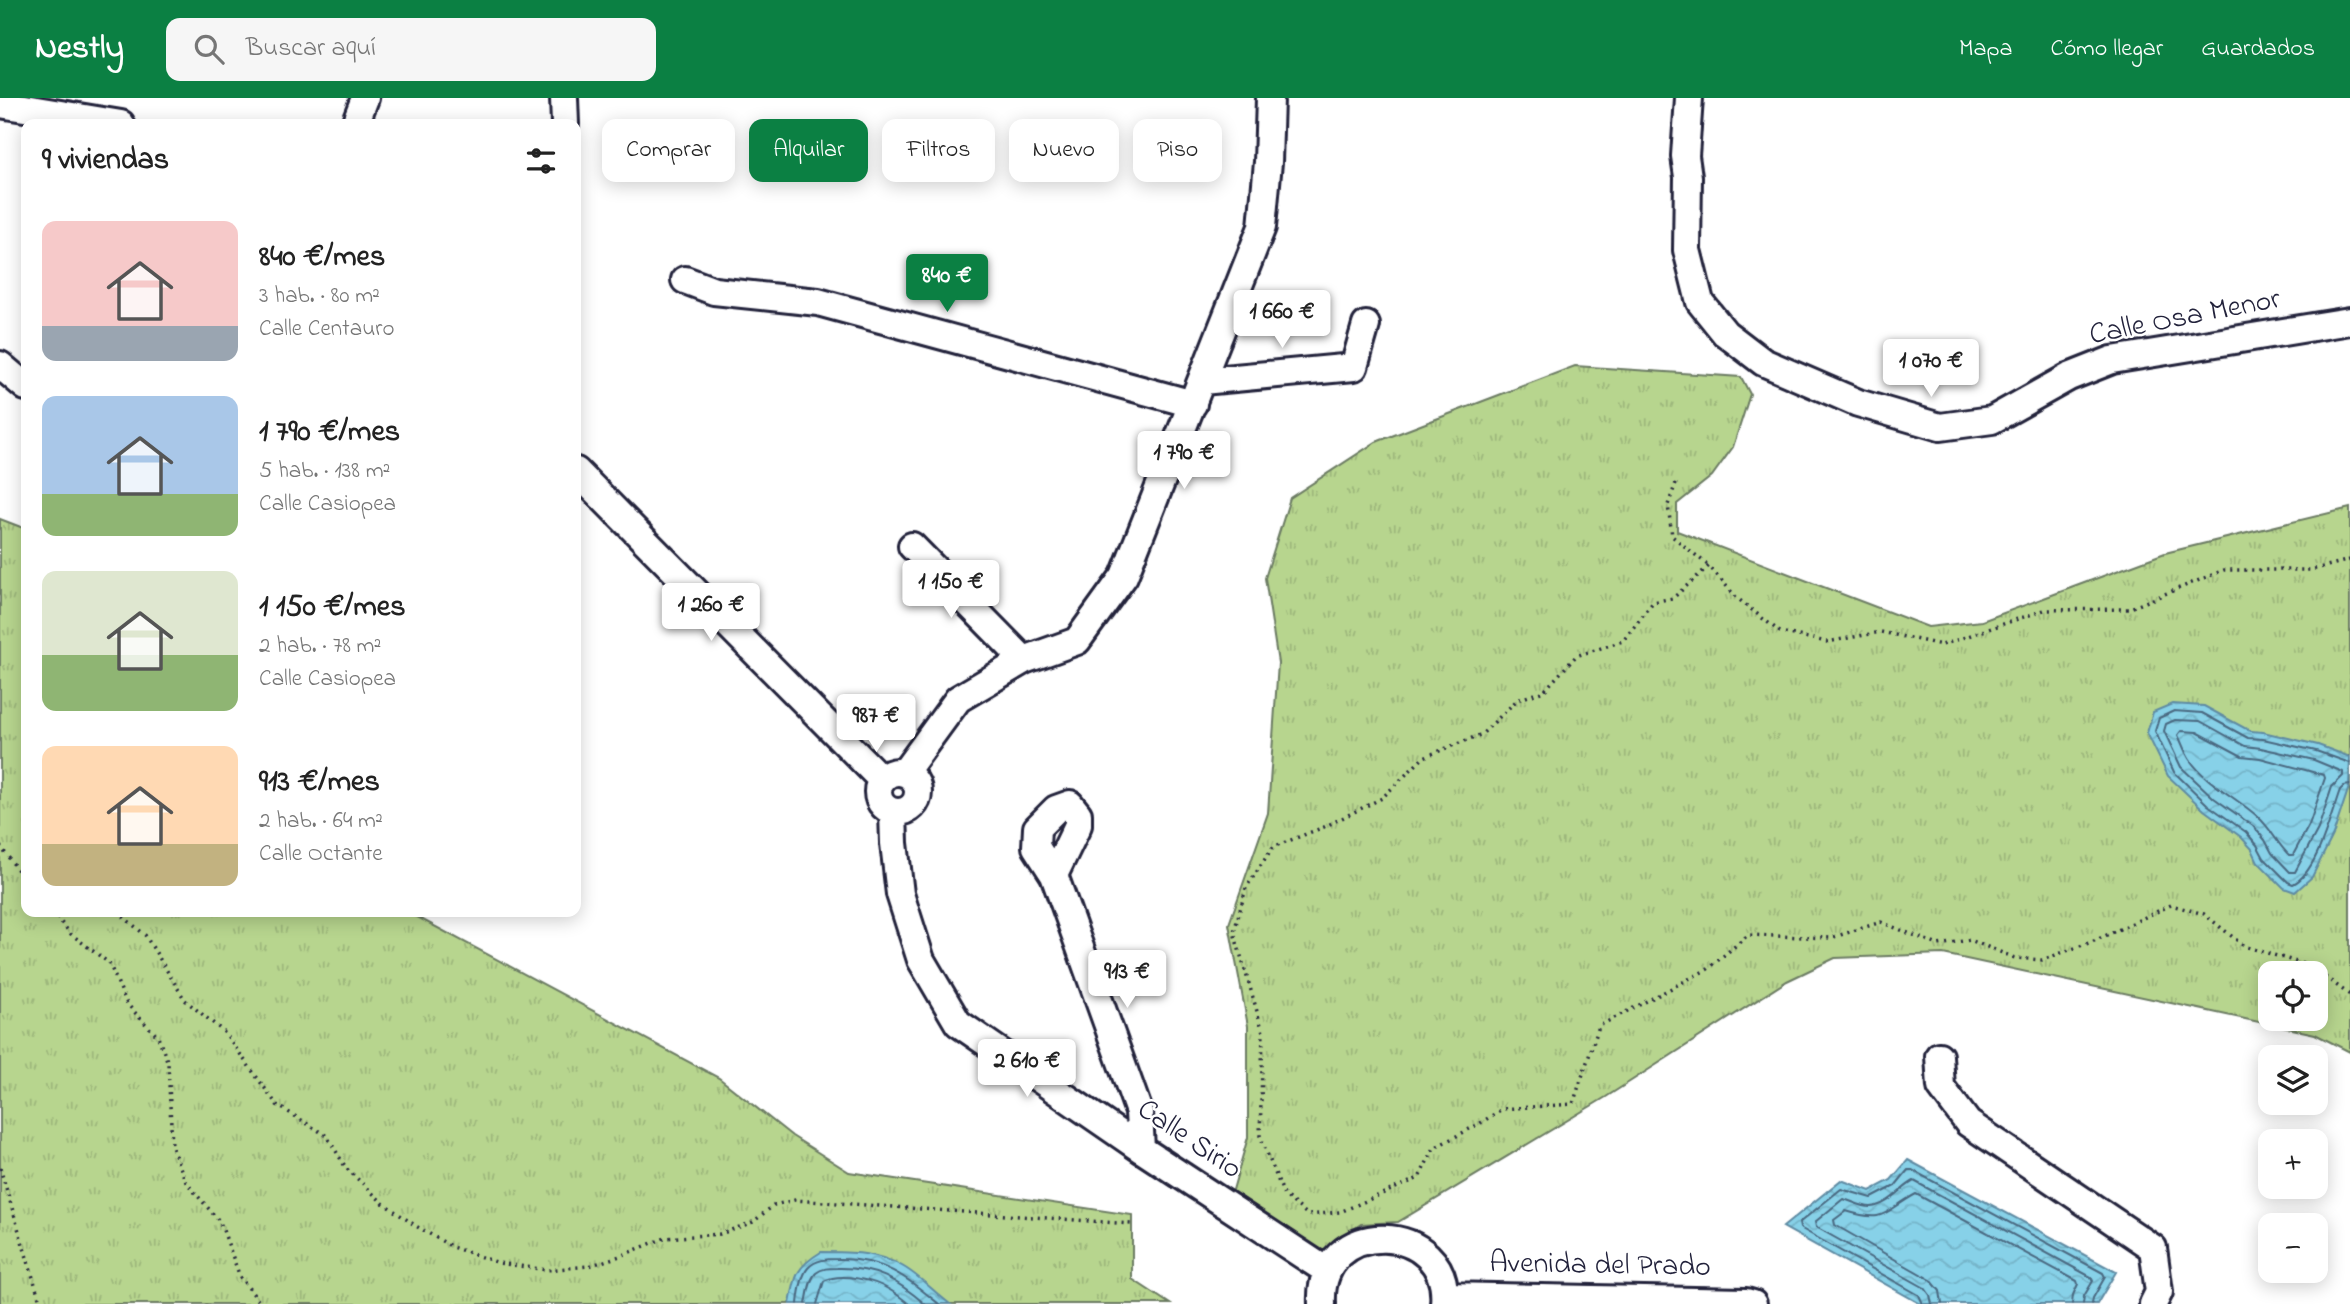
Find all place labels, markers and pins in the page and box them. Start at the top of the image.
pin: 840 € [898,254,996,314]
pin: 1 660 € [1217,290,1347,350]
pin: 1 070 € [1866,340,1996,399]
pin: 1 790 € [1119,432,1249,491]
pin: 1 150 € [886,560,1016,620]
pin: 1 260 € [646,584,776,643]
pin: 987 € [827,694,925,754]
pin: 913 € [1078,950,1176,1010]
pin: 2 610 € [962,1040,1092,1099]

